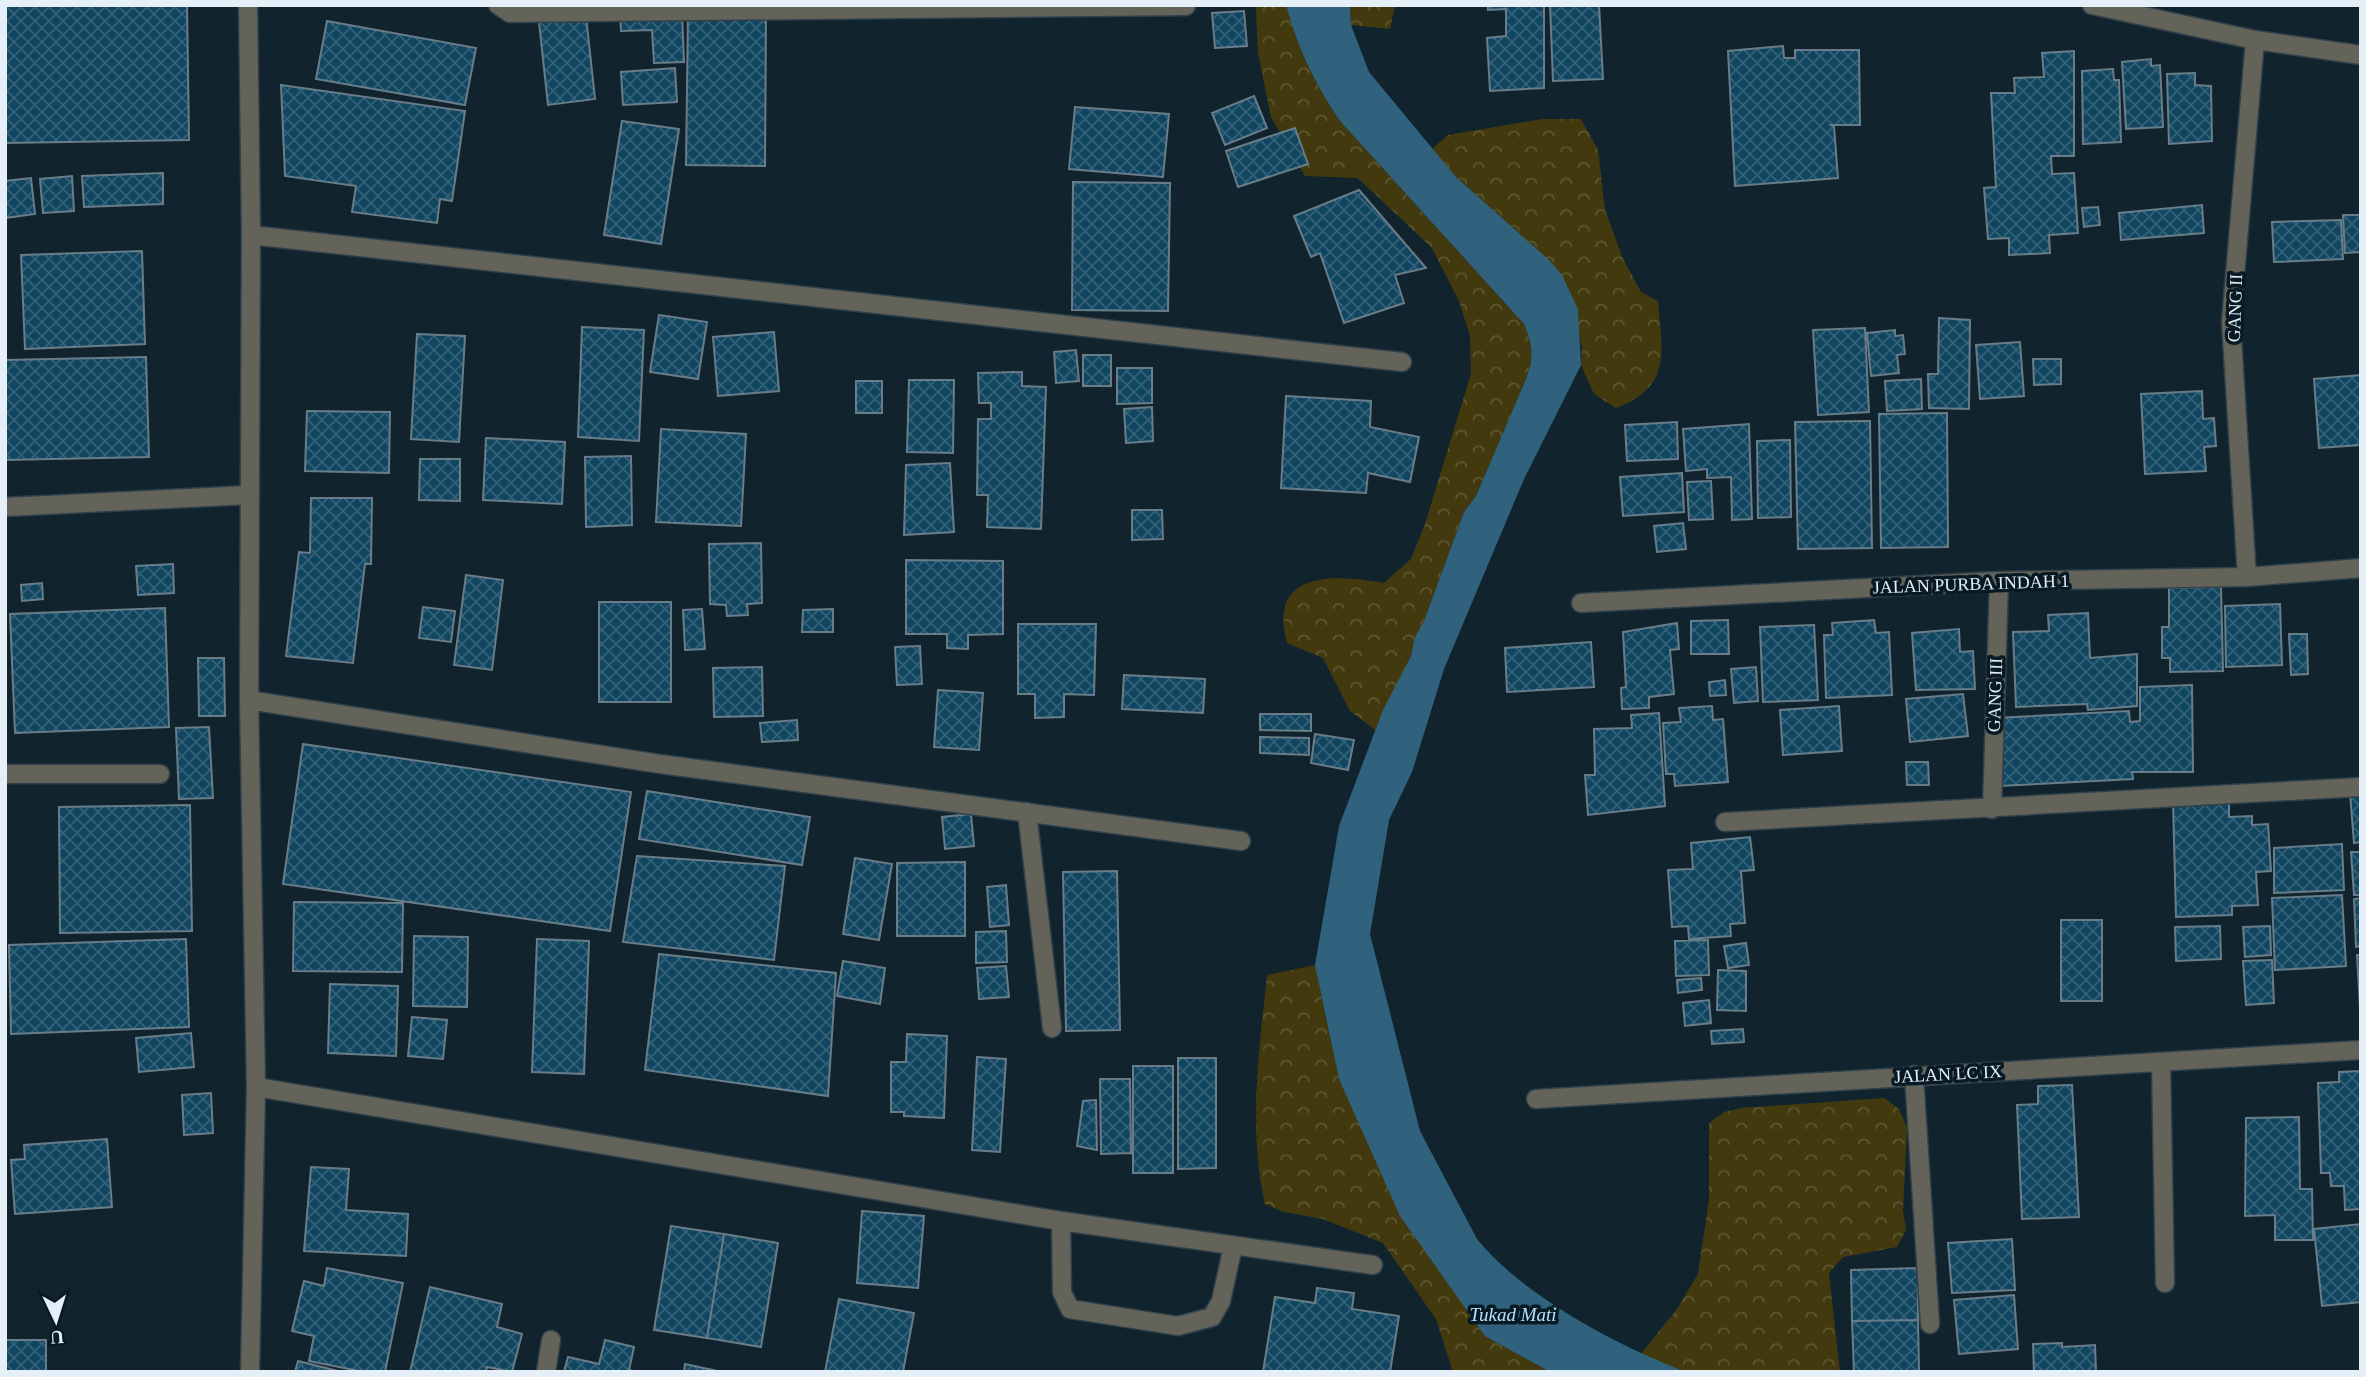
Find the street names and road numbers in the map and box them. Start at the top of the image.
street label: GANG II [2224,273,2246,343]
street label: JALAN PURBA INDAH 1 [1872,571,2070,597]
street label: GANG III [1984,657,2006,733]
street label: JALAN LC IX [1894,1061,2002,1087]

